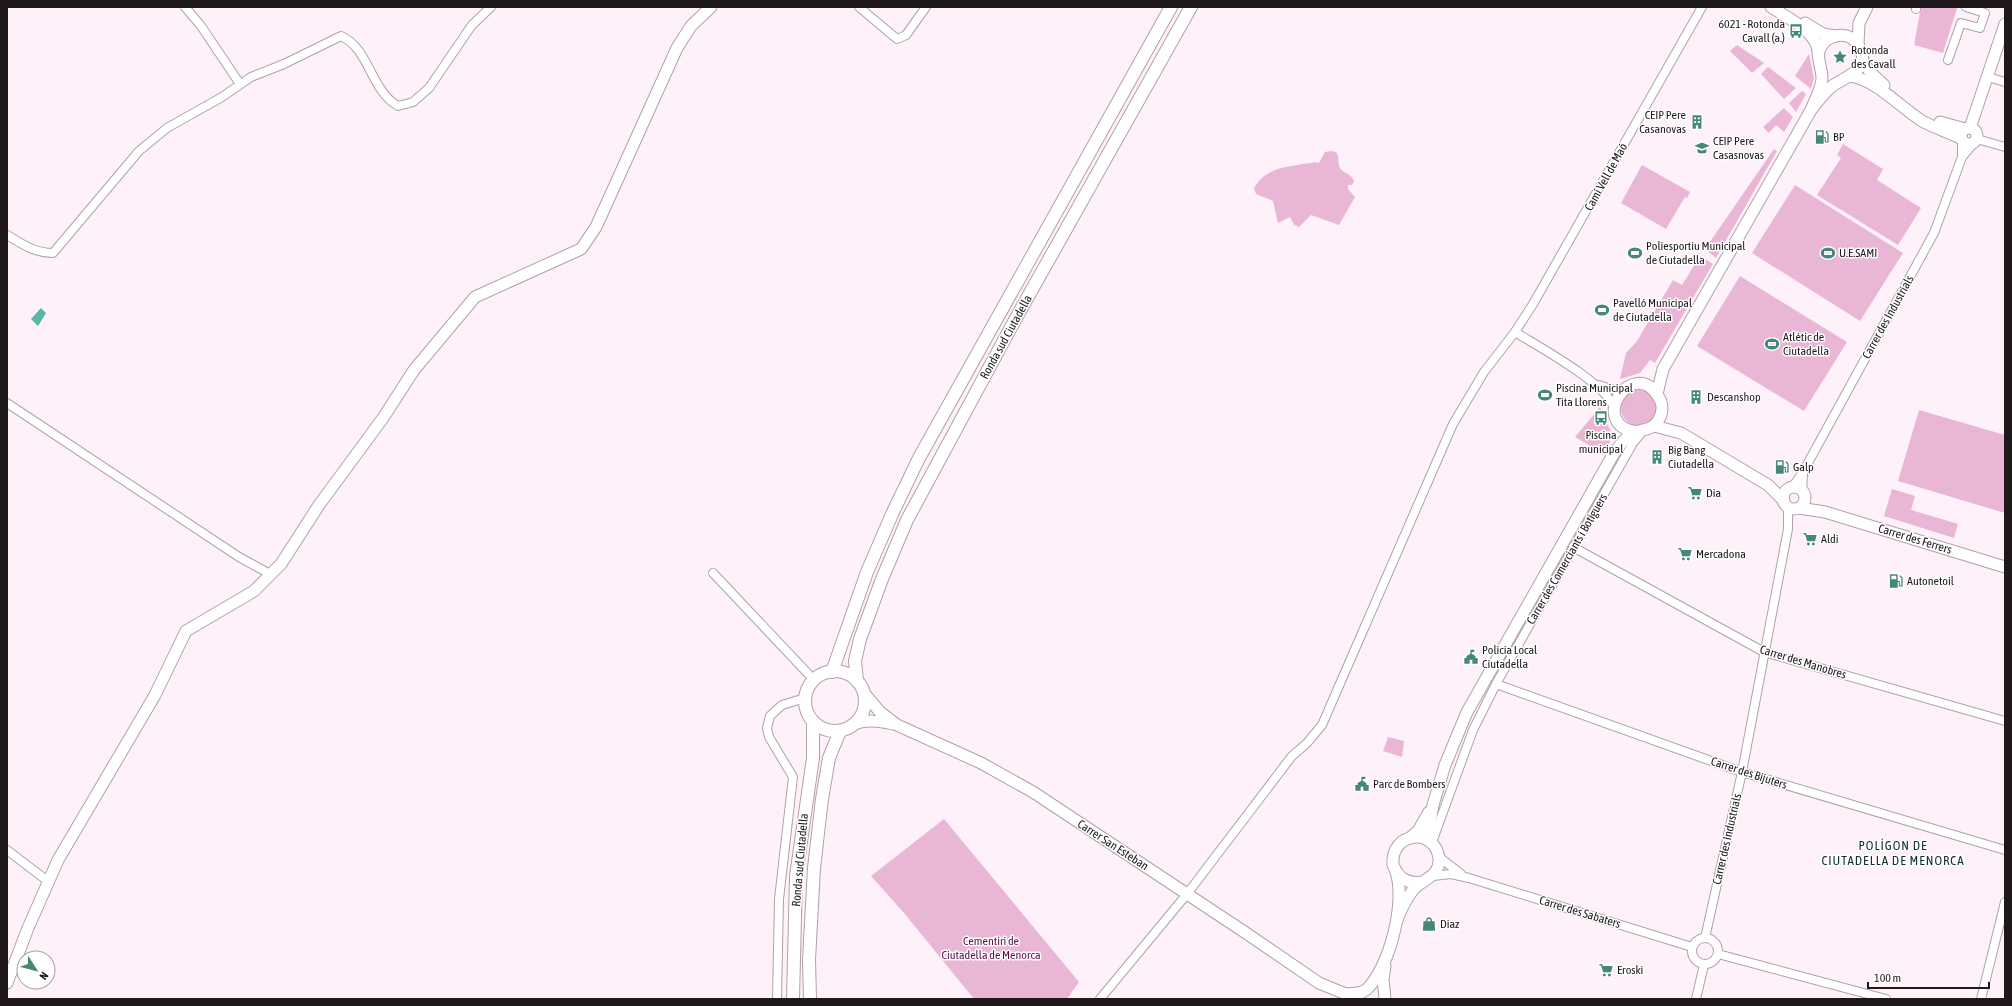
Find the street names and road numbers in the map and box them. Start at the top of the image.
street label: Camí Vell de Maó [1582,140,1630,213]
street label: Carrer des Industrials [1859,273,1917,361]
street label: Ronda sud Ciutadella [977,293,1035,381]
street label: Carrer des Comerciants i Botiguers [1524,491,1610,627]
street label: Carrer des Ferrers [1877,521,1953,557]
street label: Carrer des Manobres [1758,642,1848,682]
street label: Carrer des Bijuters [1709,754,1789,792]
street label: Carrer des Industrials [1710,792,1744,886]
street label: Ronda sud Ciutadella [789,813,811,907]
street label: Carrer San Esteban [1075,817,1151,873]
street label: Carrer des Sabaters [1538,893,1622,931]

